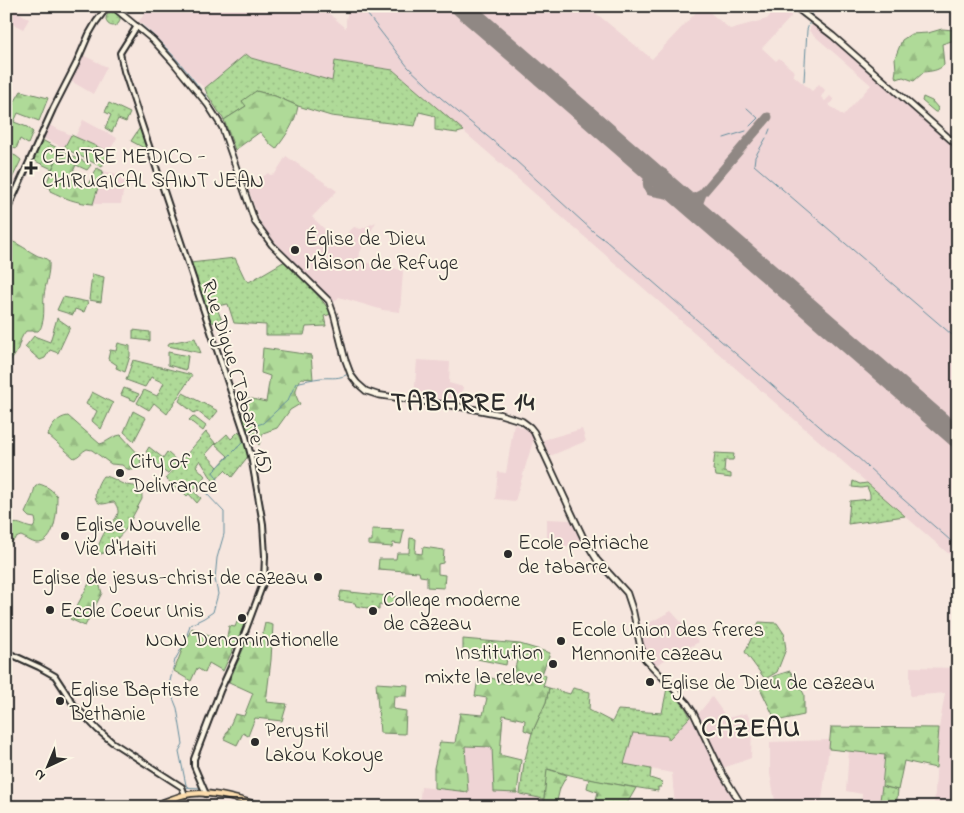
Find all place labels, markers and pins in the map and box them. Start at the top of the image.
place label: CENTRE MEDICO - CHIRUGICAL SAINT JEAN [42,143,264,197]
marker: CENTRE MEDICO - CHIRUGICAL SAINT JEAN [24,161,38,175]
place label: Église de Dieu Maison de Refuge [305,225,459,281]
marker: Église de Dieu Maison de Refuge [289,244,301,256]
place label: City of Delivrance [129,448,218,502]
marker: City of Delivrance [114,467,126,479]
place label: Eglise Nouvelle Vie d'Haiti [74,511,201,565]
place label: Ecole patriache de tabarre [518,529,649,583]
marker: Eglise Nouvelle Vie d'Haiti [59,530,71,542]
marker: Ecole patriache de tabarre [502,548,514,560]
place label: Eglise de jesus-christ de cazeau [32,564,308,596]
marker: Eglise de jesus-christ de cazeau [312,571,324,583]
place label: College moderne de cazeau [383,586,521,640]
place label: Ecole Coeur Unis [60,597,204,627]
marker: Ecole Coeur Unis [44,604,56,616]
marker: College moderne de cazeau [367,605,379,617]
marker: NON Denominationelle [236,612,248,624]
place label: Ecole Union des freres Mennonite cazeau [571,616,764,670]
place label: NON Denominationelle [145,626,339,656]
marker: Ecole Union des freres Mennonite cazeau [555,635,567,647]
place label: Institution mixte la releve [425,639,544,693]
marker: Institution mixte la releve [547,658,559,670]
place label: Eglise de Dieu de cazeau [660,669,875,701]
place label: Eglise Baptiste Bethanie [69,676,199,730]
marker: Eglise de Dieu de cazeau [644,676,656,688]
marker: Eglise Baptiste Bethanie [54,695,66,707]
place label: Perystil Lakou Kokoye [265,717,384,773]
marker: Perystil Lakou Kokoye [249,736,261,748]

